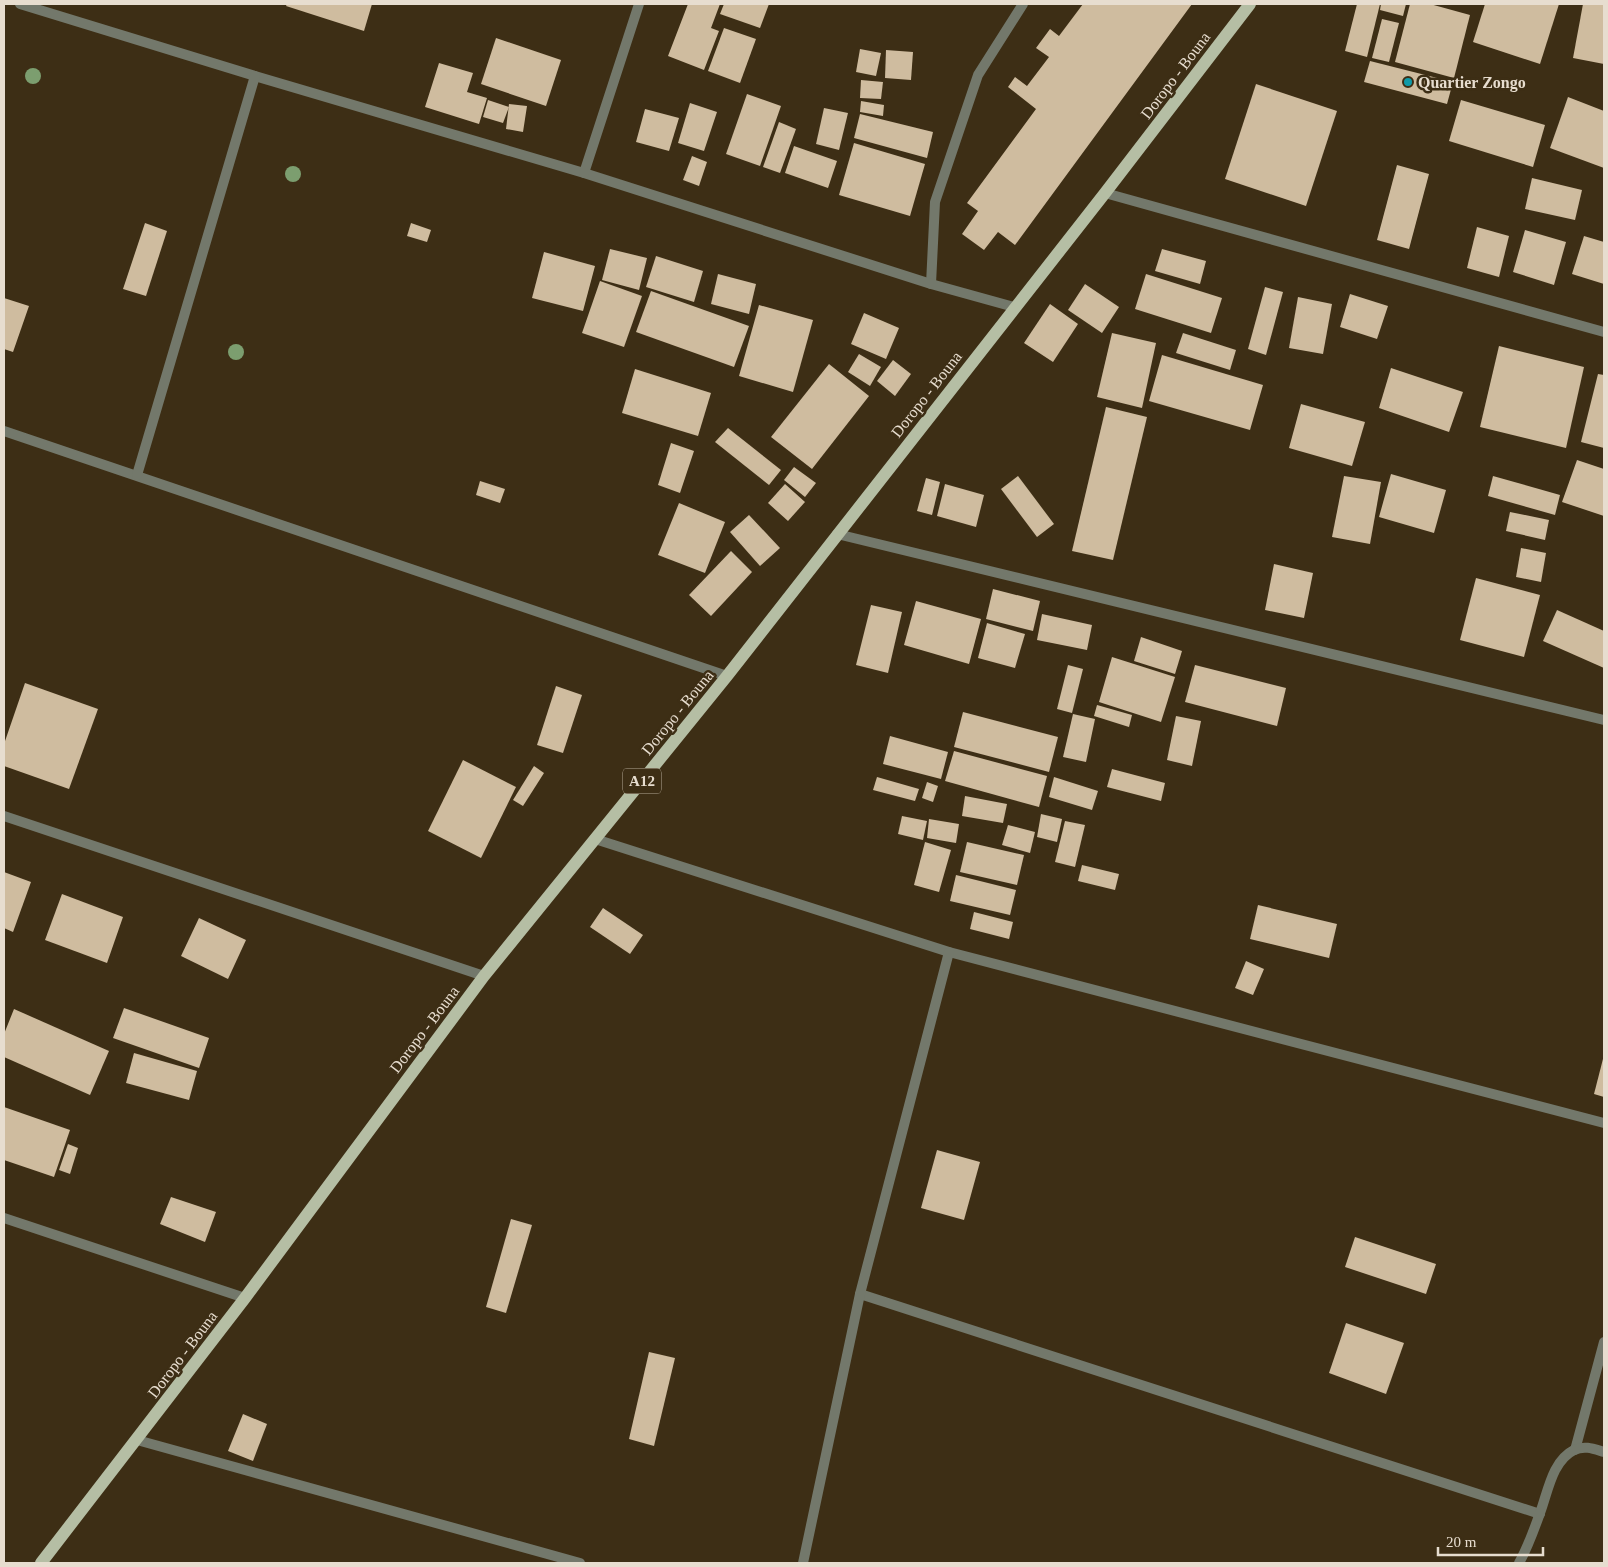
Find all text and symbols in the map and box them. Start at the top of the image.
street label: Doropo - Bouna [1137,29,1214,123]
place label: Quartier Zongo [1418,74,1526,92]
marker: Quartier Zongo [1402,76,1414,88]
street label: Doropo - Bouna [888,348,966,441]
street label: Doropo - Bouna [638,667,717,759]
road number: A12 [623,768,661,794]
street label: Doropo - Bouna [386,983,463,1077]
street label: Doropo - Bouna [144,1308,221,1402]
scale bar [1438,1524,1543,1556]
text: 20 m [1446,1534,1477,1550]

